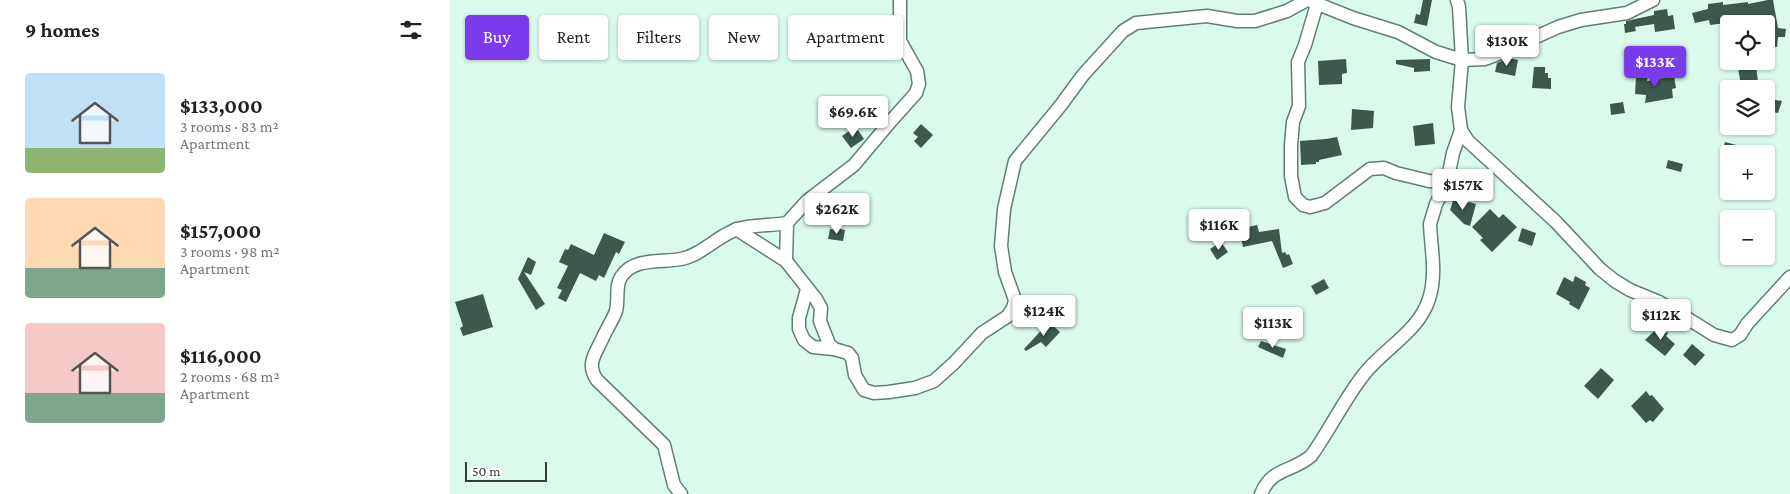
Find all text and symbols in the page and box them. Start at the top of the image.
chip: Buy [465,15,529,60]
chip: Rent [539,15,608,60]
chip: Filters [618,15,699,60]
chip: New [709,15,778,60]
chip: Apartment [788,15,903,60]
map controls [1720,15,1775,265]
button: locate [1720,15,1775,70]
icon: filters [397,16,425,44]
text: 9 homes [25,18,100,42]
pin: $130K [1472,24,1542,67]
text: $130K [1486,32,1528,49]
pin: $133K [1620,46,1690,88]
text: $133K [1635,53,1675,70]
button: layers [1720,80,1775,135]
icon: home [65,93,125,153]
text: $133,000 [180,94,263,118]
pin: $69.6K [812,96,894,138]
text: $69.6K [829,103,877,120]
text: 3 rooms · 83 m² [180,118,279,135]
text: Apartment [180,135,250,152]
button: + [1720,145,1775,200]
pin: $157K [1428,168,1498,211]
text: $157K [1443,176,1483,193]
pin: $262K [802,192,872,235]
text: $262K [816,200,858,217]
pin: $116K [1184,208,1254,251]
button: − [1720,210,1775,265]
text: $116K [1200,216,1238,233]
icon: home [65,218,125,278]
text: $157,000 [180,219,261,243]
text: 3 rooms · 98 m² [180,243,280,260]
text: Apartment [180,260,250,277]
pin: $124K [1009,294,1079,337]
pin: $112K [1626,298,1696,341]
text: $124K [1024,302,1064,319]
pin: $113K [1238,306,1308,349]
text: $112K [1642,306,1680,323]
text: $113K [1254,314,1292,331]
icon: home [65,343,125,403]
text: $116,000 [180,344,261,368]
text: 2 rooms · 68 m² [180,368,280,385]
text: Apartment [180,385,250,402]
scale bar [465,459,548,482]
text: 50 m [472,463,500,479]

